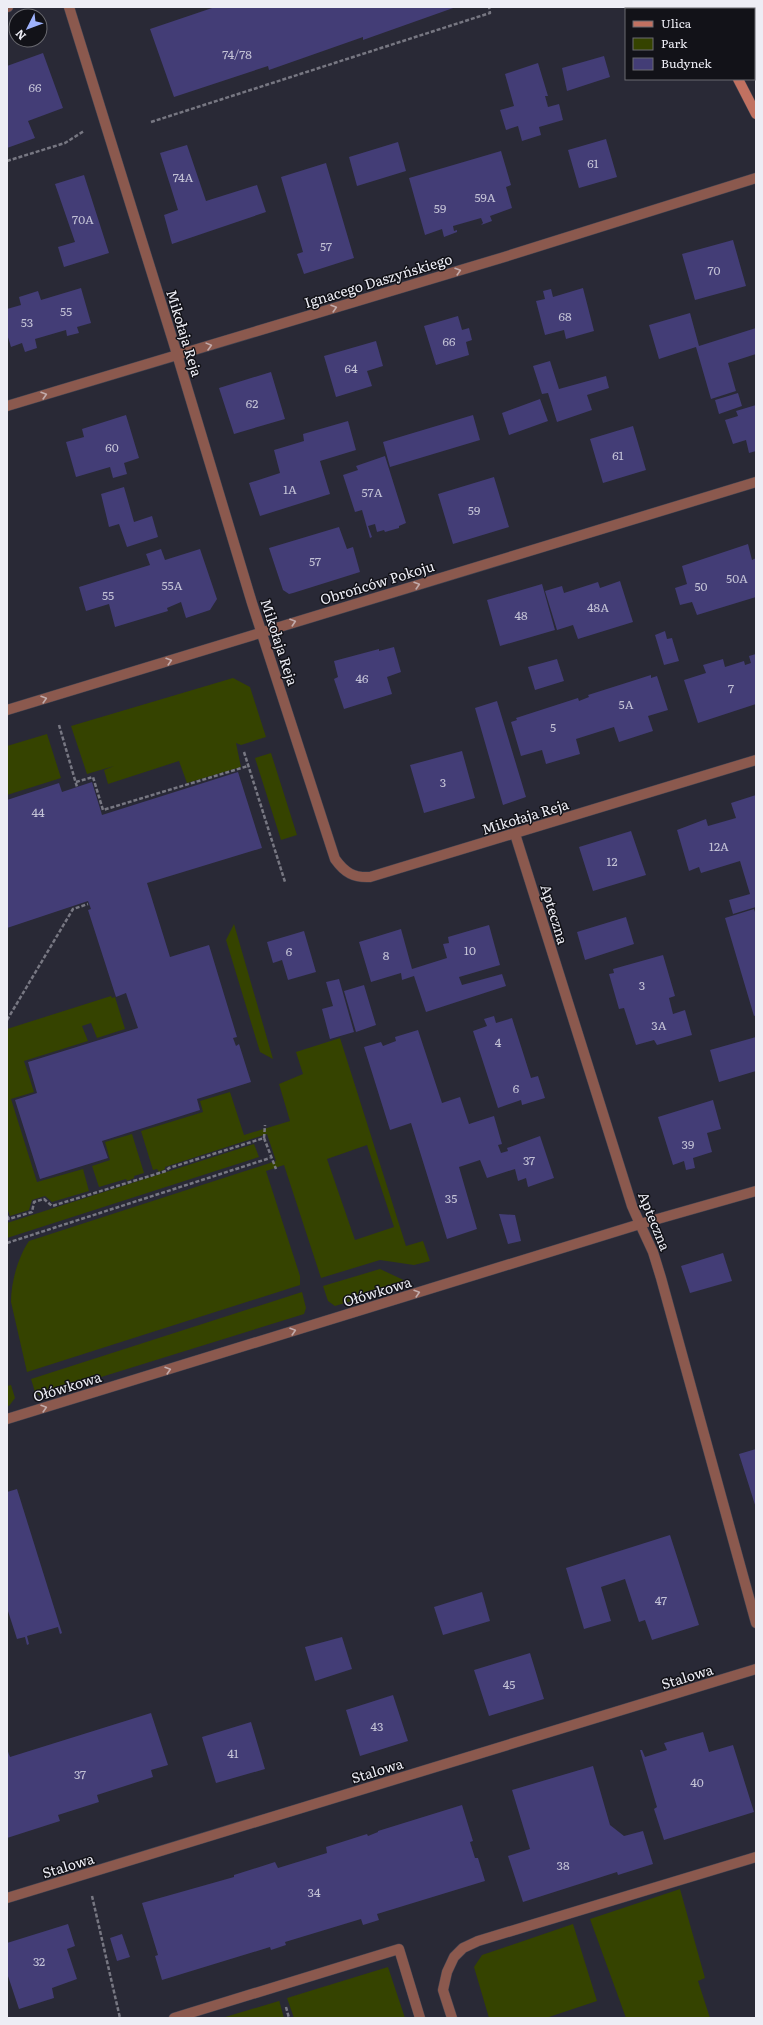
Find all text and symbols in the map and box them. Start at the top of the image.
north arrow [8,8,48,48]
legend [625,8,755,80]
text: Ulica [661,14,692,32]
text: N [11,27,29,44]
text: Park [661,34,688,52]
house number: 74/78 [222,45,252,63]
text: Budynek [661,54,712,72]
house number: 66 [29,78,42,96]
house number: 61 [587,154,599,172]
house number: 74A [173,168,194,186]
house number: 59A [474,188,496,206]
house number: 59 [434,199,446,217]
house number: 70A [72,210,94,228]
house number: 57 [320,237,332,255]
street label: Ignacego Daszyńskiego [302,248,454,312]
house number: 70 [707,261,721,279]
one-way arrow [454,267,461,276]
street label: Mikołaja Reja [162,287,208,379]
house number: 55 [60,302,72,320]
one-way arrow [330,304,337,313]
house number: 68 [558,307,572,325]
house number: 53 [21,313,33,331]
house number: 66 [443,332,456,350]
one-way arrow [205,342,212,351]
house number: 64 [344,359,358,377]
one-way arrow [41,391,48,400]
house number: 62 [246,394,258,412]
house number: 60 [105,438,119,456]
house number: 61 [612,446,624,464]
house number: 1A [283,480,297,498]
house number: 57A [362,483,383,501]
house number: 59 [468,501,480,519]
house number: 57 [309,552,321,570]
street label: Obrońców Pokoju [317,555,437,609]
house number: 50A [726,569,748,587]
house number: 55A [161,576,183,594]
house number: 50 [694,577,708,595]
one-way arrow [414,581,421,590]
house number: 55 [102,586,114,604]
street label: Mikołaja Reja [257,596,304,688]
house number: 48A [587,598,609,616]
house number: 48 [514,606,528,624]
one-way arrow [289,618,296,627]
one-way arrow [165,657,172,666]
house number: 46 [355,669,369,687]
house number: 7 [728,679,734,697]
one-way arrow [41,695,48,703]
house number: 5A [619,695,634,713]
house number: 5 [550,718,556,736]
house number: 3 [440,773,446,791]
street label: Mikołaja Reja [479,793,571,839]
house number: 44 [31,803,45,821]
house number: 12A [709,837,729,855]
house number: 12 [607,852,617,870]
street label: Apteczna [536,881,574,947]
house number: 10 [464,941,476,959]
house number: 6 [286,942,293,960]
house number: 8 [383,946,390,964]
house number: 3 [639,976,645,994]
house number: 3A [651,1016,667,1034]
house number: 4 [495,1033,502,1051]
house number: 6 [513,1079,520,1097]
house number: 39 [682,1135,694,1153]
house number: 37 [523,1151,535,1169]
house number: 35 [445,1189,457,1207]
street label: Apteczna [634,1189,676,1254]
street label: Ołówkowa [340,1271,414,1311]
one-way arrow [413,1289,420,1298]
one-way arrow [289,1327,296,1336]
street label: Ołówkowa [30,1366,104,1406]
one-way arrow [165,1366,172,1375]
one-way arrow [41,1404,48,1413]
house number: 47 [655,1591,667,1609]
street label: Stalowa [659,1659,716,1693]
house number: 45 [503,1675,515,1693]
house number: 43 [370,1717,384,1735]
house number: 41 [227,1744,239,1762]
street label: Stalowa [349,1753,406,1787]
house number: 37 [74,1765,86,1783]
house number: 40 [690,1773,704,1791]
street label: Stalowa [40,1848,97,1882]
house number: 38 [556,1856,570,1874]
house number: 34 [307,1883,321,1901]
house number: 32 [33,1952,45,1970]

